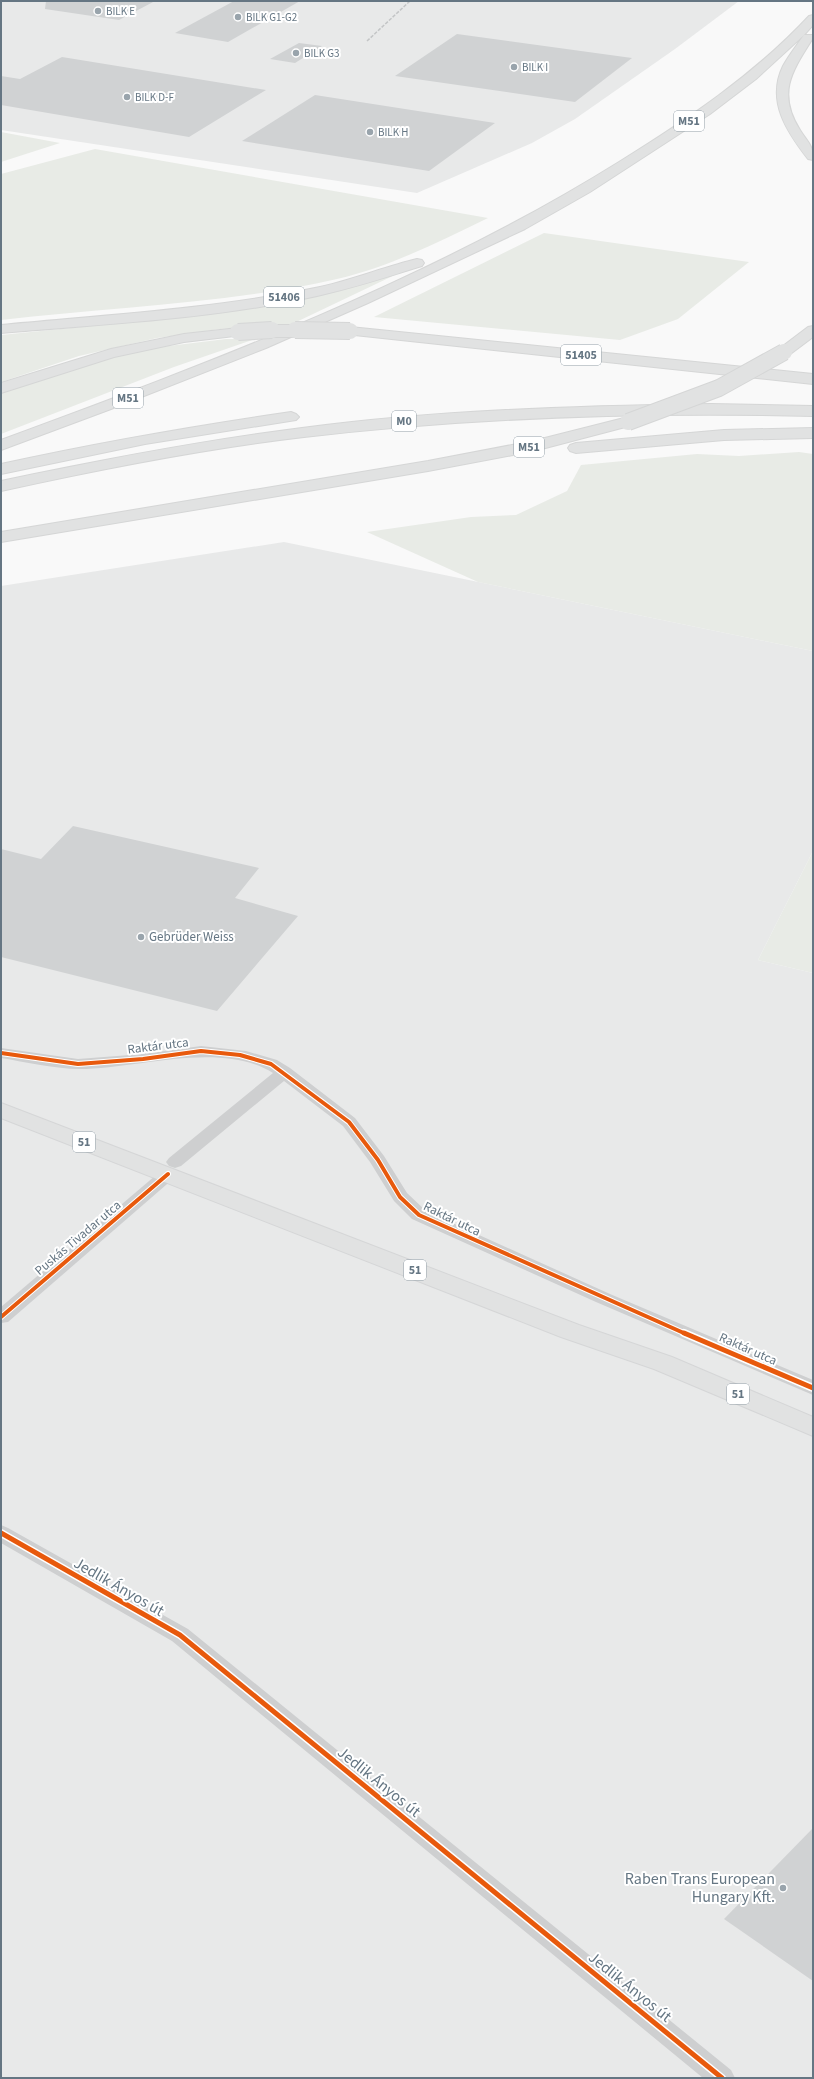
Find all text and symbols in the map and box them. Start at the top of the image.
place label: BILK E [106,4,135,19]
marker: BILK E [93,6,103,16]
place label: BILK G1-G2 [246,10,297,25]
marker: BILK G1-G2 [233,12,243,22]
place label: BILK G3 [304,46,340,61]
marker: BILK G3 [291,48,301,58]
place label: BILK I [522,60,548,75]
marker: BILK I [509,62,519,72]
place label: BILK D-F [135,90,174,105]
marker: BILK D-F [122,92,132,102]
road number: M51 [674,111,704,131]
place label: BILK H [378,125,408,140]
marker: BILK H [365,127,375,137]
road number: 51406 [264,287,304,307]
road number: 51405 [561,345,601,365]
road number: M51 [113,388,143,408]
road number: M0 [392,411,416,431]
road number: M51 [514,437,544,457]
place label: Gebrüder Weiss [149,928,234,946]
marker: Gebrüder Weiss [136,932,146,942]
street label: Raktár utca [126,1033,190,1059]
road number: 51 [73,1132,95,1152]
street label: Puskás Tivadar utca [31,1196,125,1280]
street label: Raktár utca [420,1197,484,1241]
road number: 51 [404,1260,426,1280]
street label: Raktár utca [716,1328,780,1370]
road number: 51 [727,1384,749,1404]
street label: Jedlik Ányos út [70,1552,169,1622]
street label: Jedlik Ányos út [333,1742,426,1823]
place label: Raben Trans European Hungary Kft. [625,1868,775,1908]
marker: Raben Trans European Hungary Kft. [778,1883,788,1893]
street label: Jedlik Ányos út [584,1947,677,2028]

